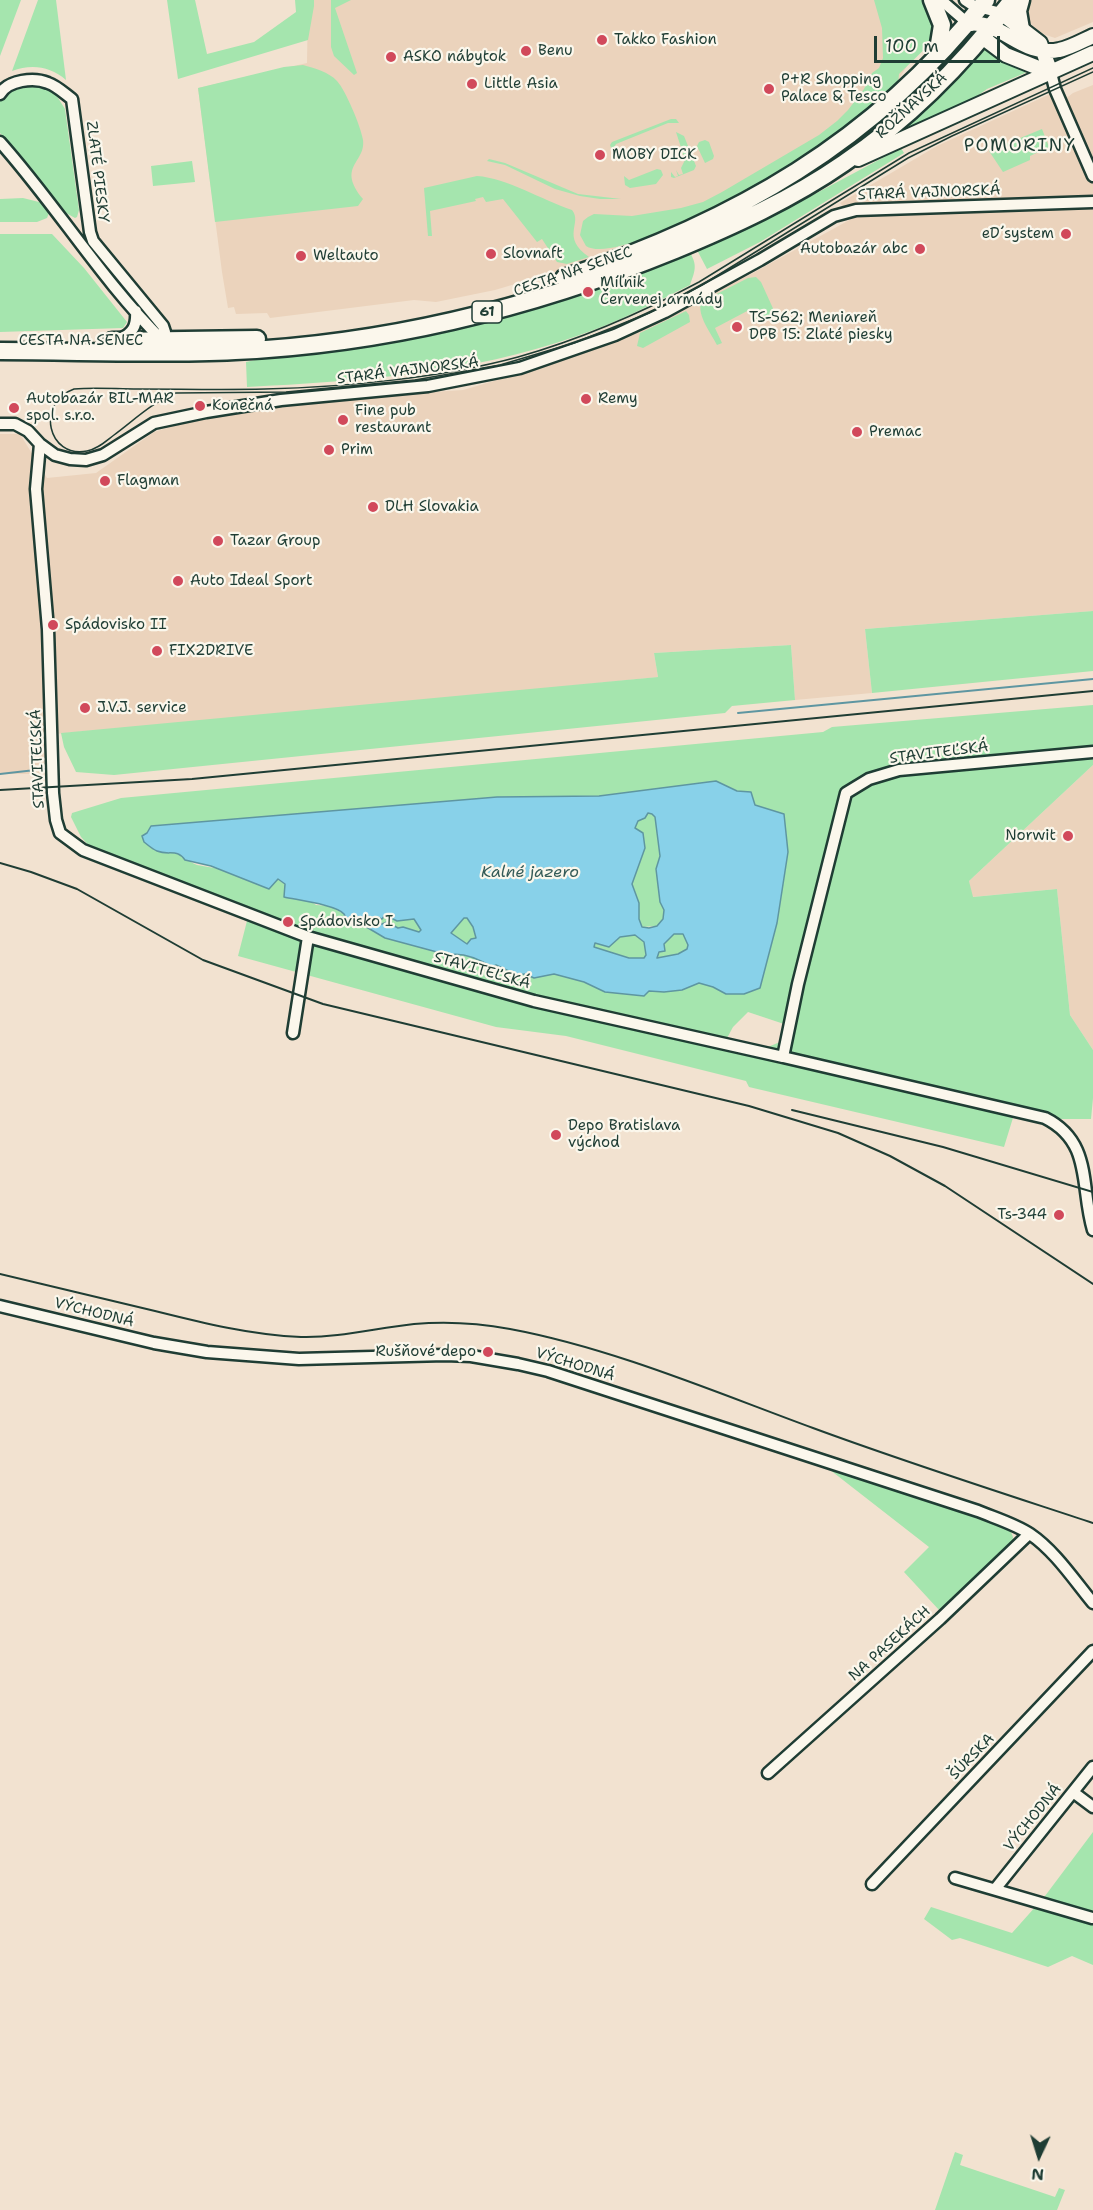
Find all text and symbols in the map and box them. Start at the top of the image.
scale bar [877,24,1003,62]
place label: Takko Fashion [614,31,717,49]
marker: Takko Fashion [595,33,609,47]
text: 100 m [885,34,939,58]
place label: Benu [538,42,573,60]
marker: Benu [519,44,533,58]
place label: ASKO nábytok [403,48,506,66]
marker: ASKO nábytok [384,50,398,64]
street label: ROŽŇAVSKÁ [873,69,951,143]
place label: P+R Shopping Palace & Tesco [781,71,886,106]
place label: Little Asia [484,75,558,93]
marker: Little Asia [465,77,479,91]
marker: P+R Shopping Palace & Tesco [762,82,776,96]
street label: ZLATÉ PIESKY [82,120,112,224]
district label: POMORINY [964,135,1076,157]
place label: MOBY DICK [612,146,697,164]
marker: MOBY DICK [593,148,607,162]
street label: STARÁ VAJNORSKÁ [857,182,1001,204]
place label: eD´system [982,225,1054,243]
marker: eD´system [1059,227,1073,241]
place label: Autobazár abc [800,240,908,258]
marker: Autobazár abc [913,242,927,256]
street label: CESTA NA SENEC [511,243,635,301]
place label: Slovnaft [503,245,563,263]
place label: Weltauto [313,247,379,265]
marker: Slovnaft [484,247,498,261]
marker: Weltauto [294,249,308,263]
place label: Míľnik Červenej armády [600,274,723,309]
marker: Míľnik Červenej armády [581,285,595,299]
road number: 61 [472,301,502,323]
place label: TS-562; Meniareň DPB 15: Zlaté piesky [749,309,893,344]
marker: TS-562; Meniareň DPB 15: Zlaté piesky [730,320,744,334]
street label: CESTA NA SENEC [19,332,143,350]
street label: STARÁ VAJNORSKÁ [336,353,480,389]
place label: Autobazár BIL-MAR spol. s.r.o. [26,390,174,425]
place label: Remy [598,390,638,408]
marker: Remy [579,392,593,406]
place label: Konečná [212,397,273,415]
marker: Konečná [193,399,207,413]
marker: Autobazár BIL-MAR spol. s.r.o. [7,401,21,415]
place label: Fine pub restaurant [355,402,432,437]
marker: Fine pub restaurant [336,413,350,427]
place label: Premac [869,423,922,441]
marker: Premac [850,425,864,439]
place label: Prim [341,441,373,459]
marker: Prim [322,443,336,457]
place label: Flagman [117,472,179,490]
marker: Flagman [98,474,112,488]
place label: DLH Slovakia [385,498,479,516]
marker: DLH Slovakia [366,500,380,514]
place label: Tazar Group [230,532,320,550]
marker: Tazar Group [211,534,225,548]
place label: Auto Ideal Sport [190,572,313,590]
marker: Auto Ideal Sport [171,574,185,588]
place label: Spádovisko II [65,616,167,634]
marker: Spádovisko II [46,618,60,632]
place label: FIX2DRIVE [169,642,253,660]
marker: FIX2DRIVE [150,644,164,658]
place label: J.V.J. service [97,699,187,717]
marker: J.V.J. service [78,701,92,715]
street label: STAVITEĽSKÁ [27,709,49,809]
street label: STAVITEĽSKÁ [889,738,989,768]
place label: Norwit [1005,827,1056,845]
marker: Norwit [1061,829,1075,843]
water label: Kalné jazero [481,863,579,883]
place label: Spádovisko I [300,913,393,931]
marker: Spádovisko I [281,915,295,929]
street label: STAVITEĽSKÁ [432,949,532,993]
place label: Depo Bratislava východ [568,1117,680,1152]
marker: Depo Bratislava východ [549,1128,563,1142]
place label: Ts-344 [997,1206,1047,1224]
marker: Ts-344 [1052,1208,1066,1222]
street label: VÝCHODNÁ [52,1294,136,1332]
place label: Rušňové depo [376,1343,476,1361]
street label: VÝCHODNÁ [533,1344,617,1386]
marker: Rušňové depo [481,1345,495,1359]
street label: NA PASEKÁCH [845,1603,935,1685]
street label: ŠÚRSKA [946,1730,998,1784]
street label: VÝCHODNÁ [1000,1781,1066,1855]
north arrow [1009,2126,1069,2186]
text: N [1031,2164,1045,2185]

